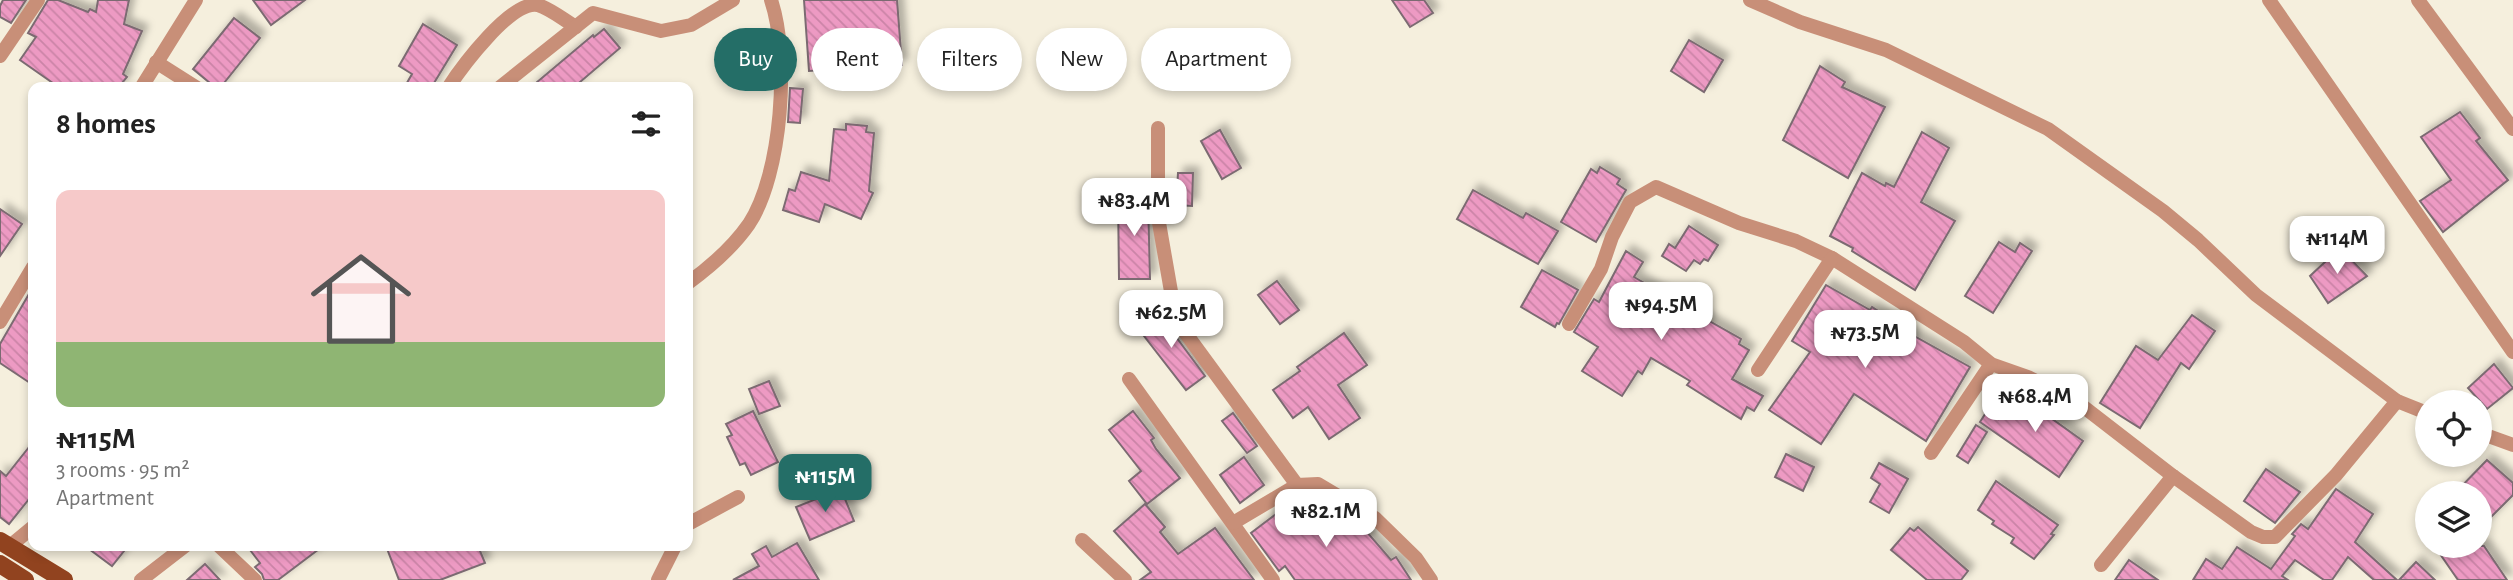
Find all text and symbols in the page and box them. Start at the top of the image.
chip: Buy [714,28,797,91]
chip: Rent [811,28,903,91]
chip: Filters [917,28,1022,91]
chip: New [1036,28,1127,91]
chip: Apartment [1141,28,1291,91]
icon: filters [627,105,665,143]
text: 8 homes [56,109,156,139]
pin: ₦83.4M [1077,178,1191,238]
text: ₦83.4M [1098,189,1170,212]
pin: ₦114M [2288,216,2386,276]
text: ₦114M [2306,227,2368,250]
icon: home [298,236,424,362]
pin: ₦94.5M [1604,282,1718,342]
pin: ₦62.5M [1114,290,1228,350]
text: ₦94.5M [1625,293,1697,316]
text: ₦62.5M [1135,301,1207,324]
pin: ₦73.5M [1808,310,1922,370]
text: ₦73.5M [1830,321,1900,344]
pin: ₦68.4M [1978,374,2092,434]
text: ₦68.4M [1998,385,2072,408]
map controls [2415,390,2492,558]
button: locate [2415,390,2492,467]
text: ₦115M [56,424,136,454]
pin: ₦115M [776,454,874,514]
text: 3 rooms · 95 m² [56,459,189,482]
text: ₦115M [794,465,856,488]
button: layers [2415,481,2492,558]
text: Apartment [56,487,154,510]
pin: ₦82.1M [1269,490,1383,549]
text: ₦82.1M [1291,500,1361,523]

